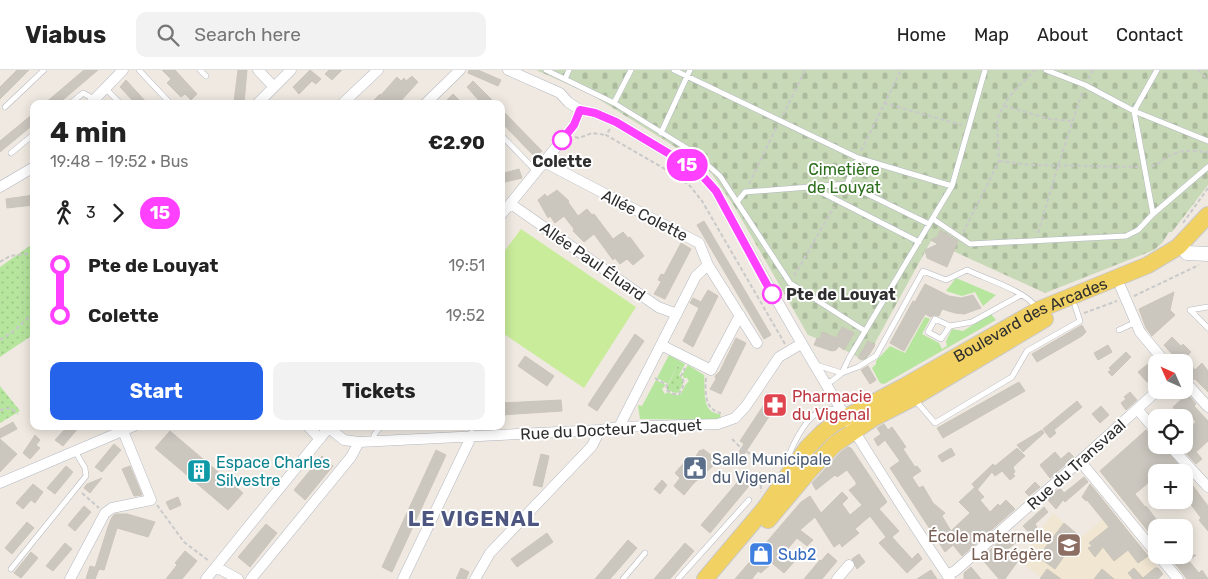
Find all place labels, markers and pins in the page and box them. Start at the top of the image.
marker: Colette [552,130,572,150]
place label: Colette [532,152,592,171]
marker: Pte de Louyat [762,284,782,304]
place label: Pte de Louyat [786,285,896,304]
place label: Pharmacie du Vigenal [792,387,872,424]
pharmacy icon: Pharmacie du Vigenal [762,392,788,418]
place label: Salle Municipale du Vigenal [712,450,831,487]
place label: Espace Charles Silvestre [216,453,330,490]
public building icon: Salle Municipale du Vigenal [682,455,708,481]
building icon: Espace Charles Silvestre [186,458,212,484]
place label: École maternelle La Brégère [928,527,1052,564]
school or university icon: École maternelle La Brégère [1056,532,1082,558]
shop icon: Sub2 [748,541,774,567]
place label: Sub2 [778,545,817,564]

